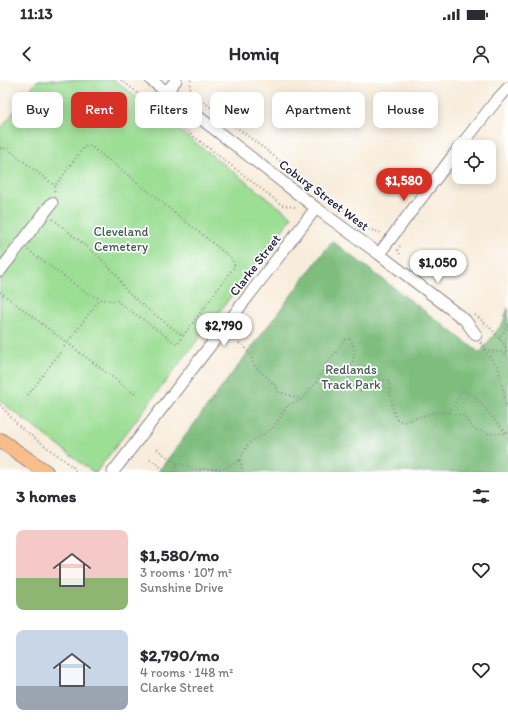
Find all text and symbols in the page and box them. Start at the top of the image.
text: 11:13 [20,5,53,23]
icon: back [16,43,38,65]
text: Homiq [229,43,279,65]
icon: person [470,43,492,65]
chip: Buy [12,92,63,128]
chip: Rent [71,92,127,128]
chip: Filters [135,92,202,128]
chip: New [210,92,264,128]
chip: Apartment [272,92,365,128]
chip: House [373,92,438,128]
map controls [452,140,496,184]
button: locate [452,140,496,184]
street label: Coburg Street West [276,156,372,234]
pin: $1,580 [371,168,437,202]
text: $1,580 [385,173,423,188]
park label: Cleveland Cemetery [93,224,149,254]
street label: Clarke Street [226,231,284,299]
pin: $1,050 [405,250,471,284]
text: $1,050 [419,255,457,270]
pin: $2,790 [191,313,257,347]
text: $2,790 [205,318,243,333]
park label: Redlands Track Park [321,362,381,392]
icon: filters [470,485,492,507]
text: 3 homes [16,486,76,506]
text: $1,580/mo [140,545,219,565]
icon: home [48,546,96,594]
icon: heart [470,559,492,581]
text: 3 rooms · 107 m² [140,565,232,580]
text: Sunshine Drive [140,580,223,595]
text: $2,790/mo [140,645,219,665]
icon: home [48,646,96,694]
icon: heart [470,659,492,681]
text: 4 rooms · 148 m² [140,665,233,680]
text: Clarke Street [140,680,214,695]

